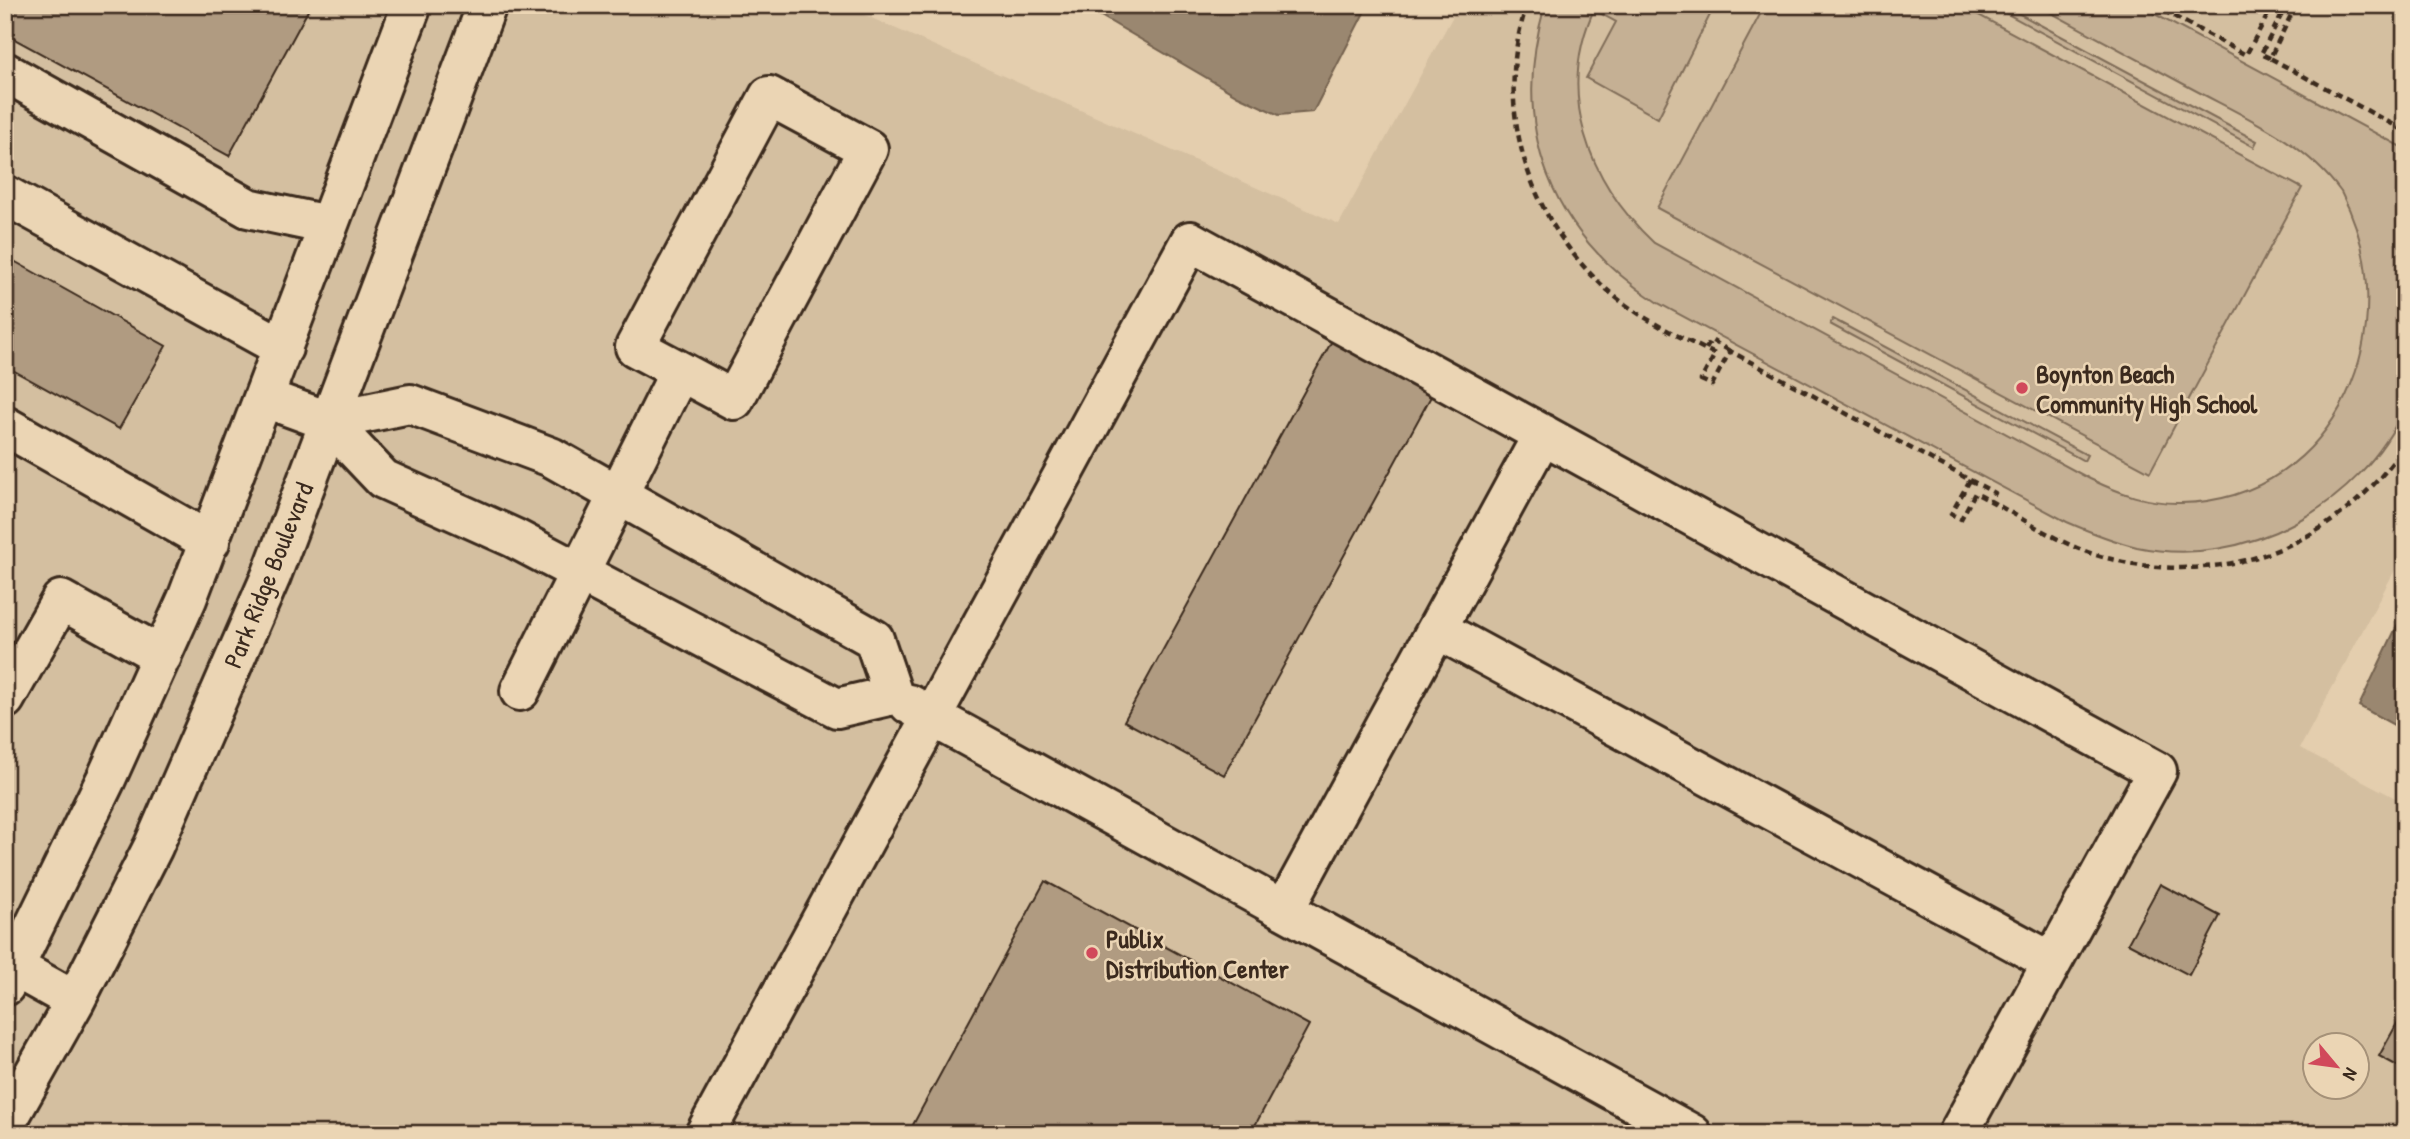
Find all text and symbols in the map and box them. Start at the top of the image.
place label: Boynton Beach Community High School [2036,356,2258,422]
marker: Boynton Beach Community High School [2014,380,2030,396]
street label: Park Ridge Boulevard [215,477,321,673]
place label: Publix Distribution Center [1106,921,1290,986]
marker: Publix Distribution Center [1084,945,1100,961]
north arrow [2302,1030,2372,1100]
text: N [2337,1064,2365,1085]

